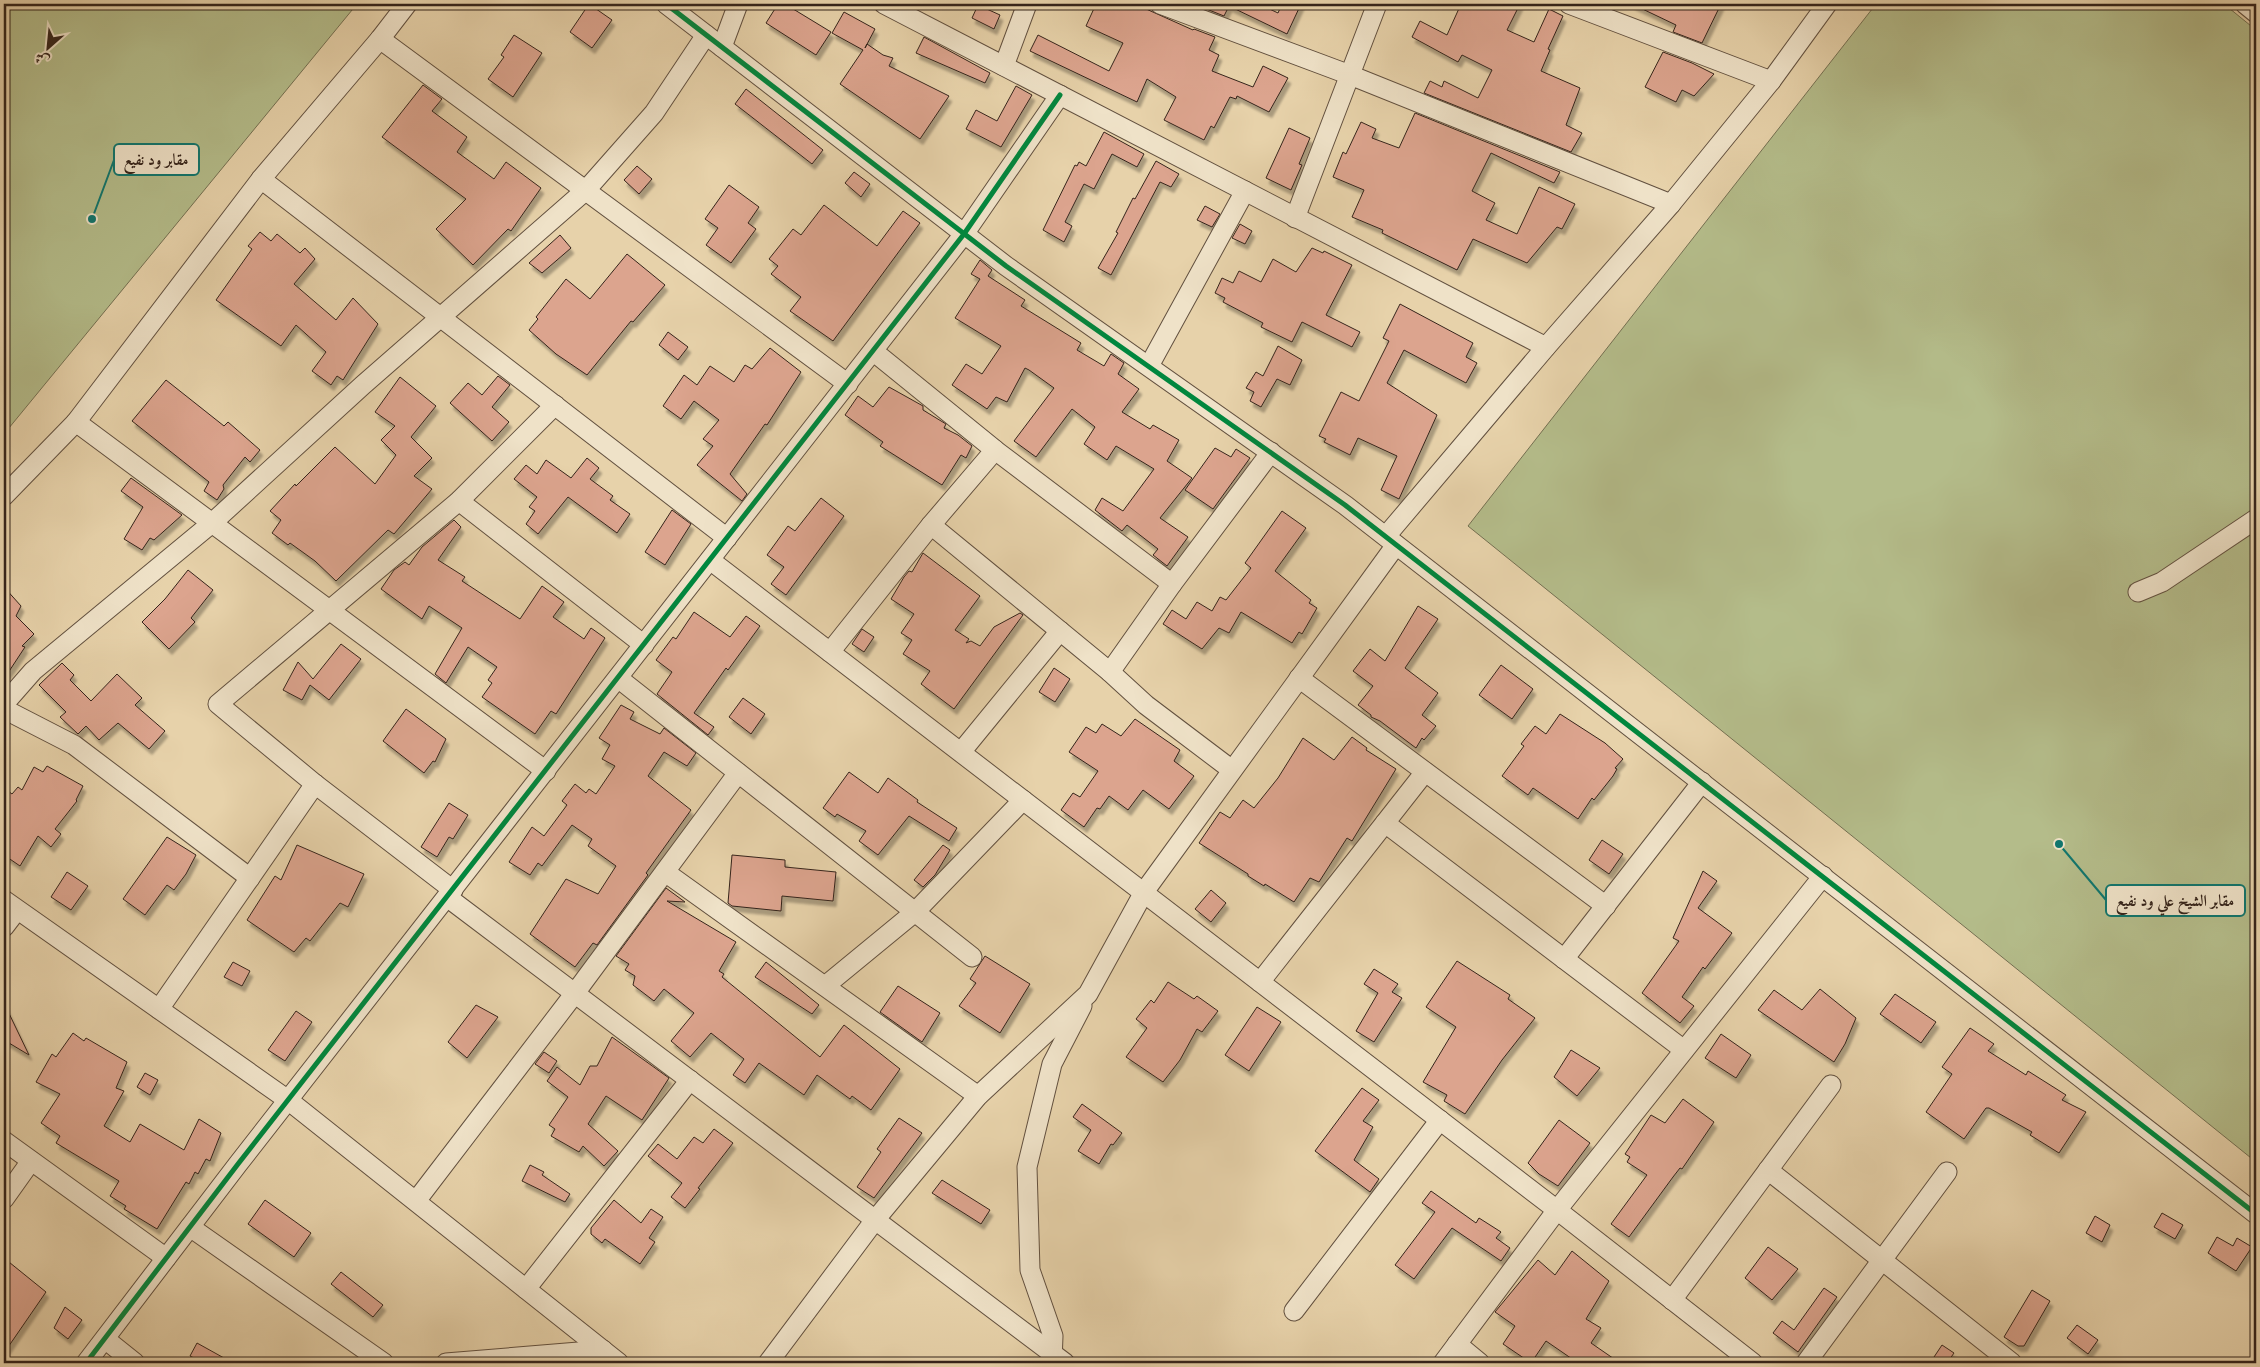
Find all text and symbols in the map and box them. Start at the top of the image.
north arrow [22,22,72,72]
text: ش [32,47,53,70]
callout: مقابر ود نفيع [114,144,199,175]
text: مقابر ود نفيع [123,151,189,175]
callout: مقابر الشيخ علي ود نفيع [2106,885,2245,916]
text: مقابر الشيخ علي ود نفيع [2116,892,2234,916]

